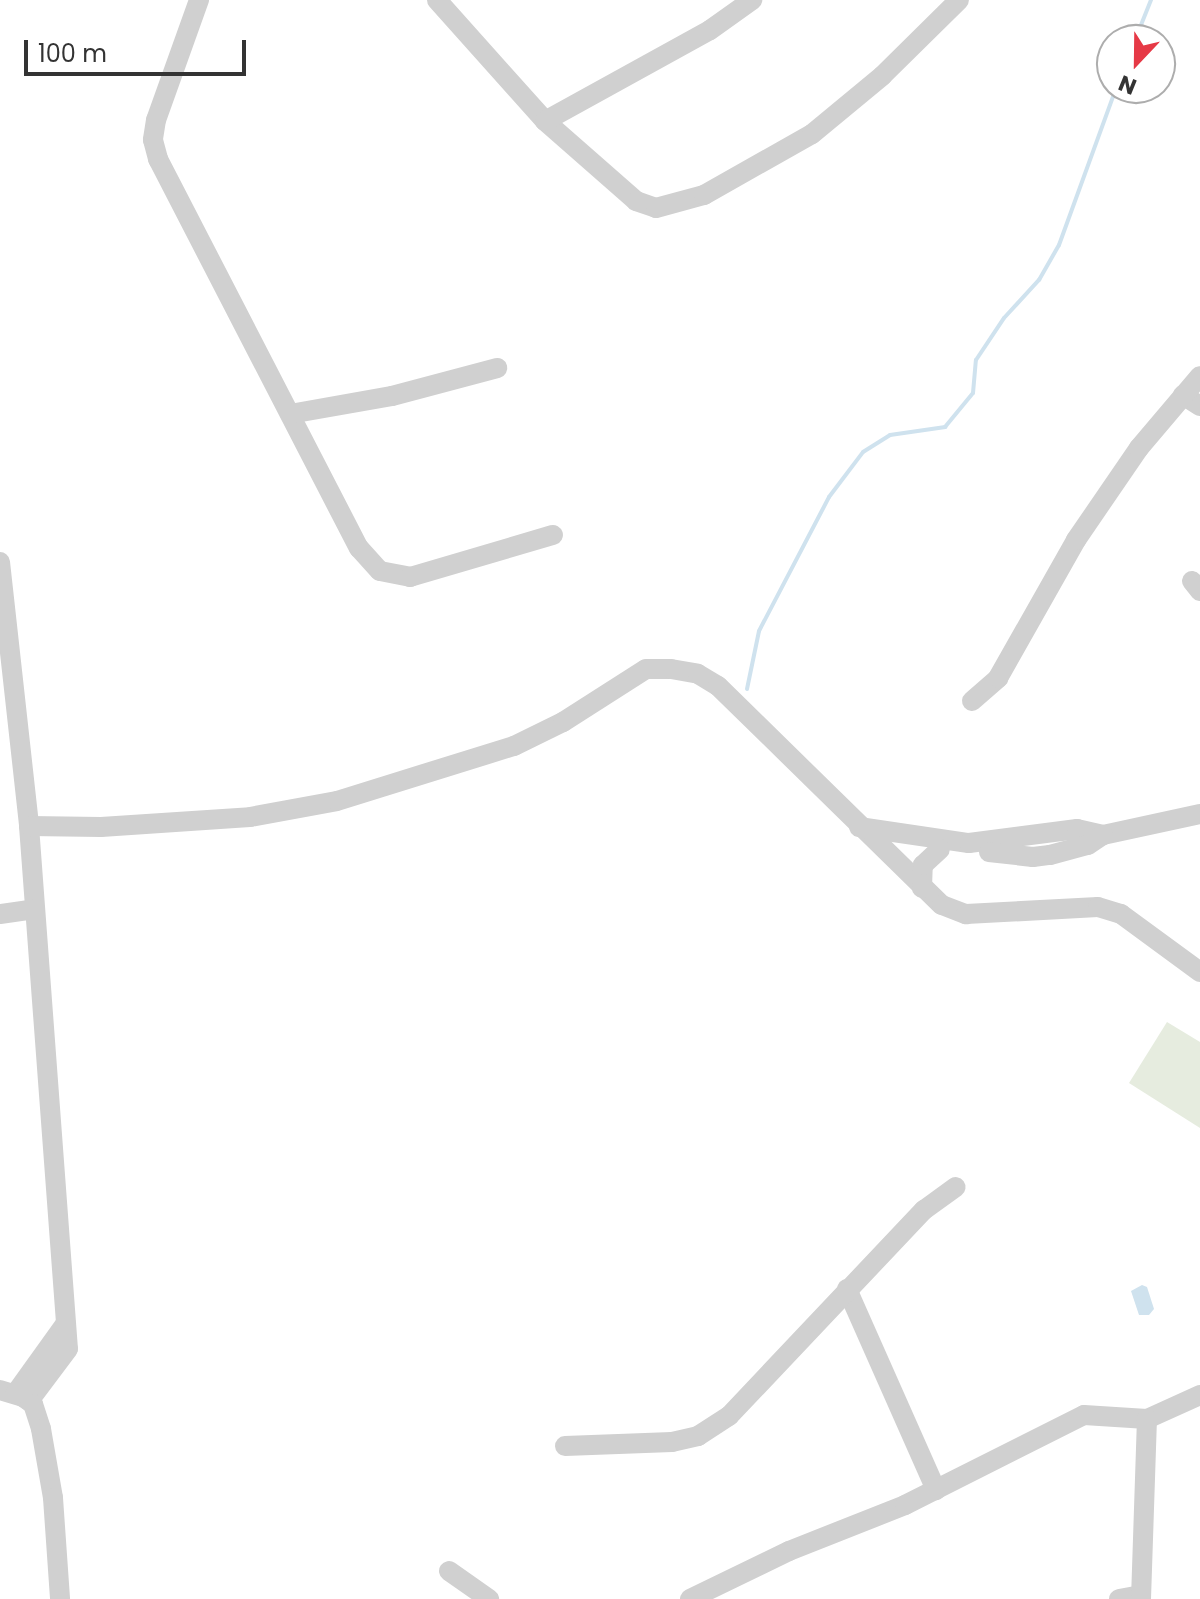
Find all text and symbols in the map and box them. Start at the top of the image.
scale bar [28,24,250,74]
north arrow [1096,24,1176,104]
text: 100 m [38,37,107,70]
text: N [1114,67,1141,102]

